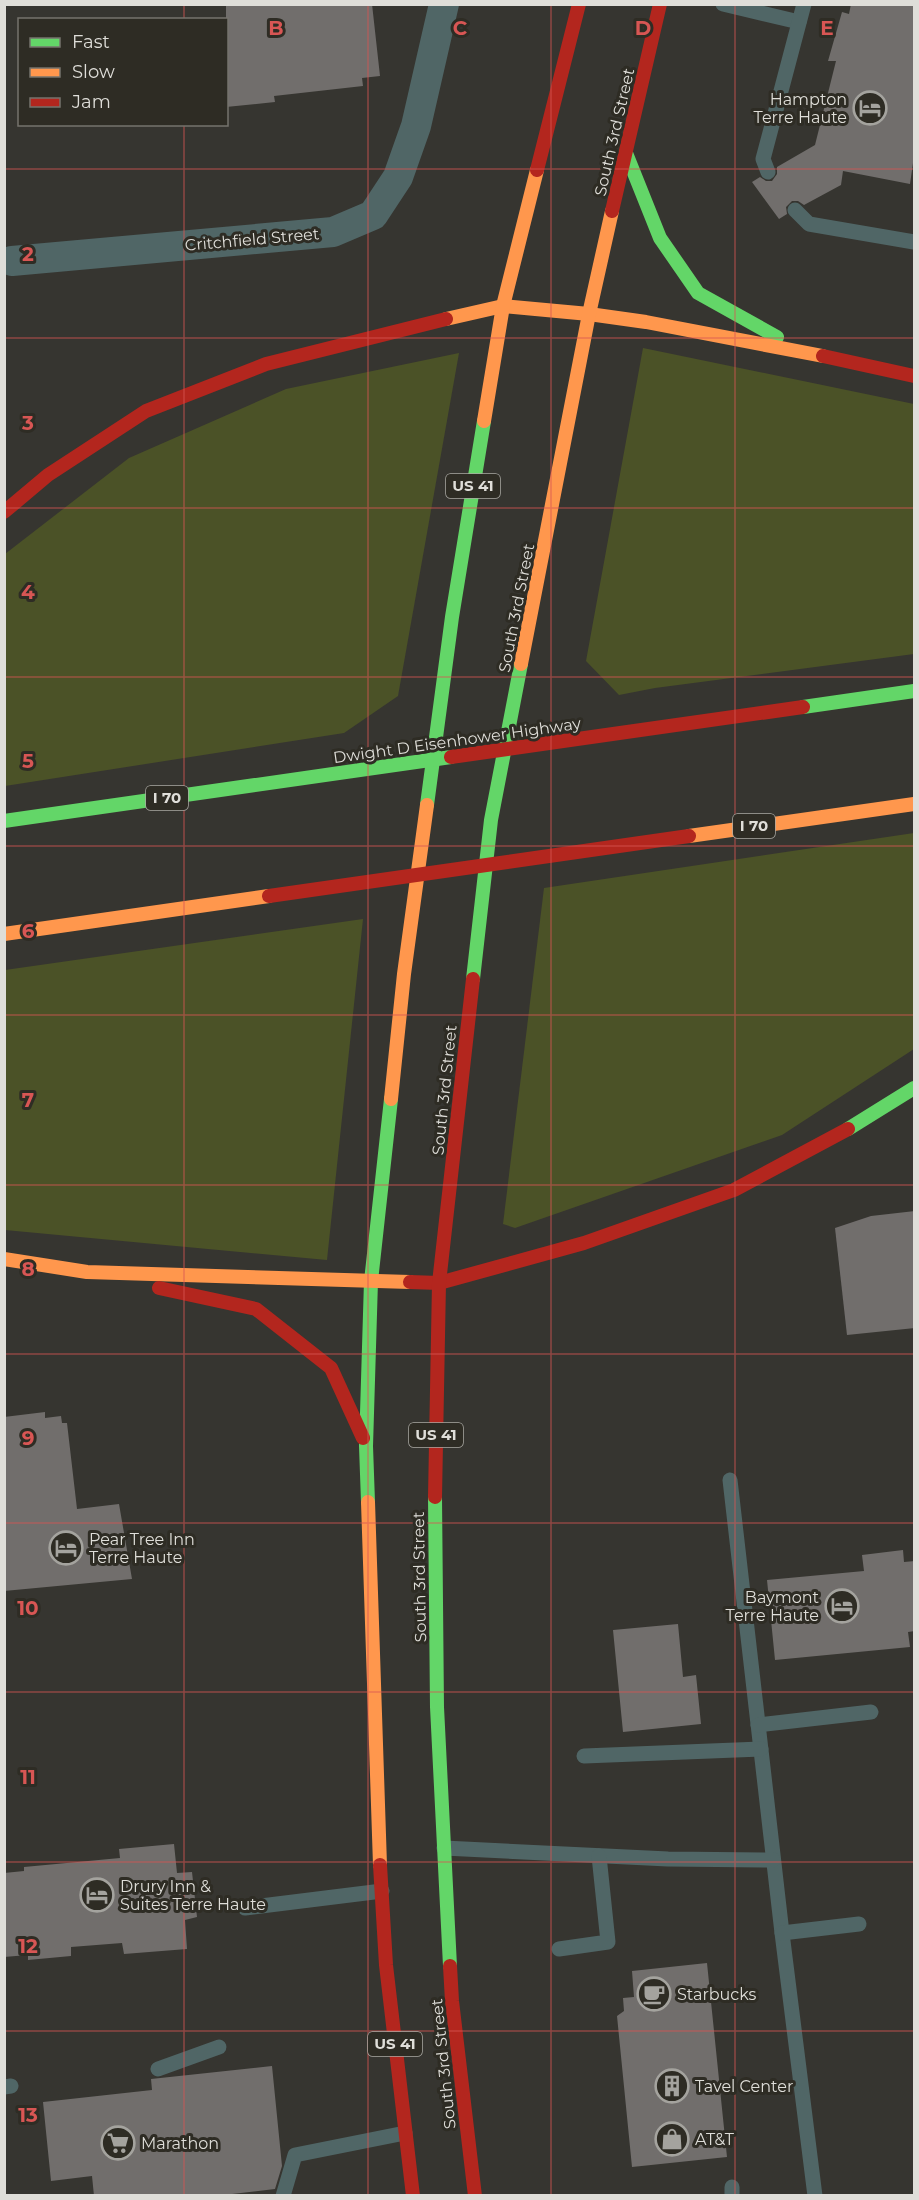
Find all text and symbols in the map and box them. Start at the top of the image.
text: B [268,16,284,40]
text: C [453,16,468,40]
text: D [635,16,651,40]
text: E [820,16,834,40]
legend [18,18,228,126]
text: Fast [72,31,110,53]
text: Slow [72,61,115,83]
street label: South 3rd Street [591,66,639,198]
place label: Hampton Terre Haute [754,90,847,127]
hotel icon: Hampton Terre Haute [852,90,888,126]
text: Jam [71,91,111,113]
street label: Critchfield Street [184,224,321,255]
text: 2 [22,242,34,266]
text: 3 [21,411,34,435]
road number: US 41 [446,474,500,498]
street label: South 3rd Street [495,542,538,674]
text: 4 [21,580,35,604]
street label: Dwight D Eisenhower Highway [332,714,582,767]
text: 5 [22,749,34,773]
road number: I 70 [146,786,188,810]
road number: I 70 [733,814,775,838]
text: 6 [22,919,35,943]
street label: South 3rd Street [428,1024,461,1156]
text: 7 [22,1088,34,1112]
text: 8 [21,1257,35,1281]
road number: US 41 [409,1423,463,1447]
text: 9 [22,1426,34,1450]
street label: South 3rd Street [409,1511,430,1643]
hotel icon: Pear Tree Inn Terre Haute [48,1530,84,1566]
place label: Pear Tree Inn Terre Haute [89,1530,195,1567]
place label: Baymont Terre Haute [726,1588,820,1625]
hotel icon: Baymont Terre Haute [824,1588,860,1624]
text: 10 [17,1596,39,1620]
text: 11 [20,1765,36,1789]
hotel icon: Drury Inn & Suites Terre Haute [79,1877,115,1913]
place label: Drury Inn & Suites Terre Haute [120,1877,266,1914]
text: 12 [18,1934,38,1958]
cafe icon: Starbucks [636,1976,672,2012]
place label: Starbucks [677,1985,757,2004]
street label: South 3rd Street [427,1997,460,2130]
road number: US 41 [368,2032,422,2056]
building icon: Tavel Center [654,2068,690,2104]
place label: Tavel Center [695,2077,793,2096]
text: 13 [18,2103,38,2127]
shop icon: AT&T [654,2121,690,2157]
supermarket icon: Marathon [100,2125,136,2161]
place label: AT&T [695,2130,735,2149]
place label: Marathon [141,2134,219,2153]

